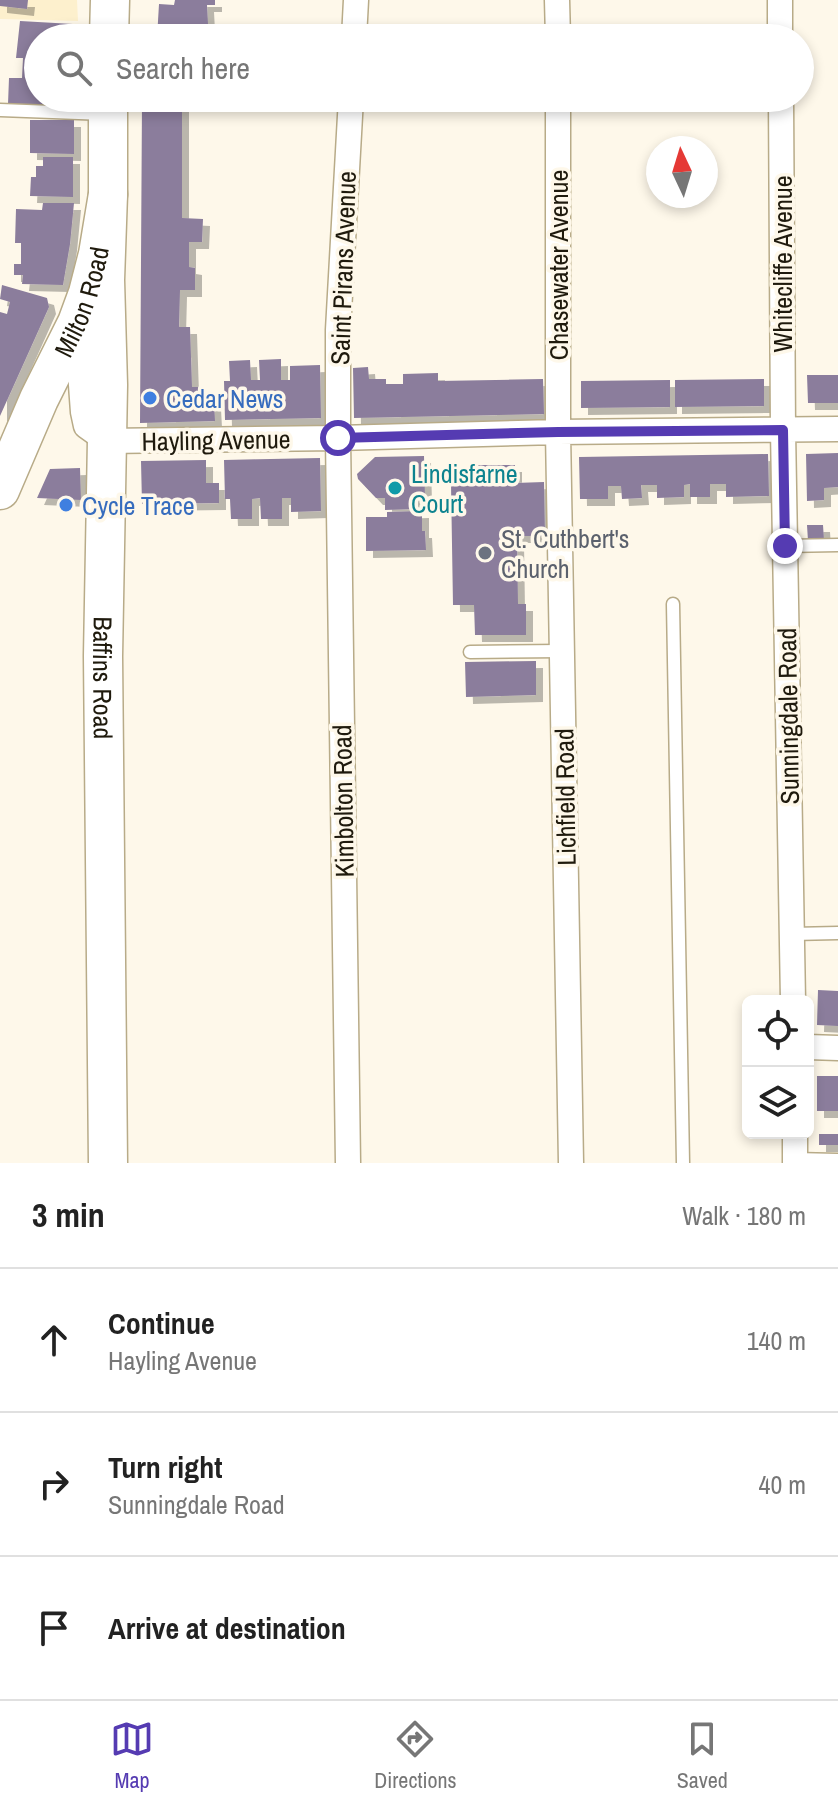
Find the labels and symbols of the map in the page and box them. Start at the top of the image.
north arrow [646,136,718,208]
street label: Saint Pirans Avenue [322,170,364,366]
street label: Chasewater Avenue [541,170,576,360]
street label: Whitecliffe Avenue [765,175,800,353]
street label: Milton Road [45,244,116,363]
place label: Cedar News [166,381,283,416]
marker: Cedar News [141,389,159,407]
route start [320,420,356,456]
street label: Hayling Avenue [141,421,291,459]
place label: Lindisfarne Court [411,456,518,521]
marker: Lindisfarne Court [386,479,404,497]
place label: Cycle Trace [82,488,195,523]
marker: Cycle Trace [57,496,75,514]
place label: St. Cuthbert's Church [501,521,630,586]
route end [767,528,803,564]
marker: St. Cuthbert's Church [476,544,494,562]
street label: Baffins Road [85,616,121,740]
street label: Sunningdale Road [769,627,807,805]
street label: Kimbolton Road [324,724,362,878]
street label: Lichfield Road [546,728,584,866]

